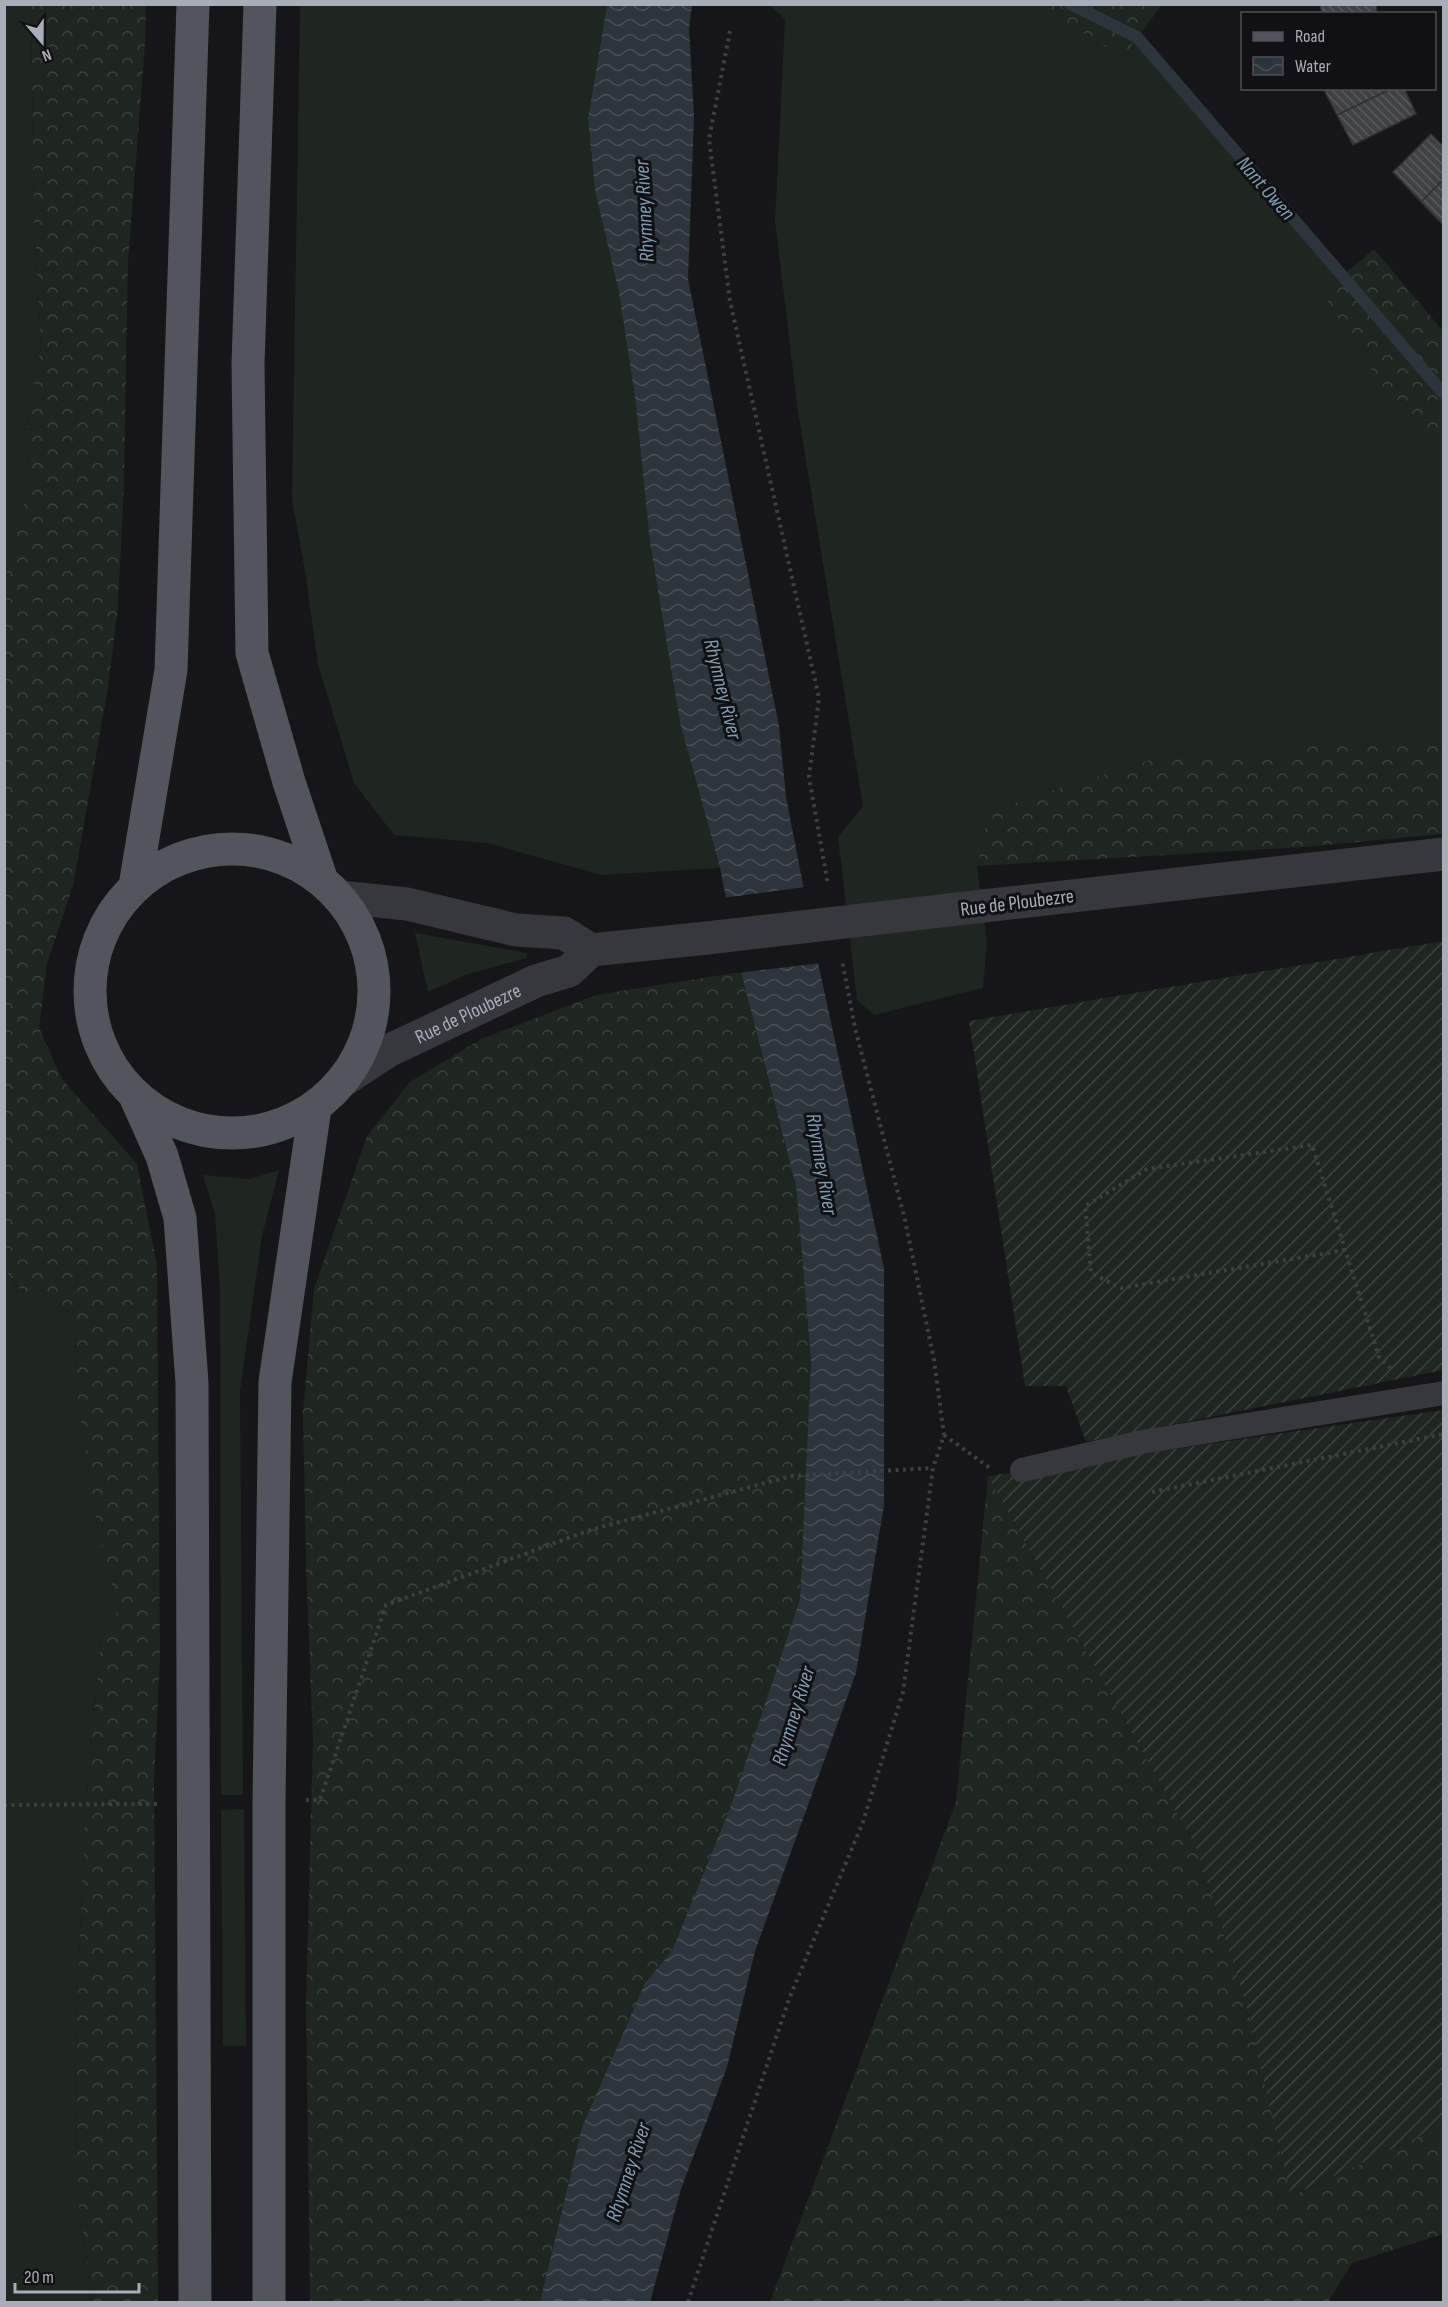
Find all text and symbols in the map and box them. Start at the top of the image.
north arrow [12,12,72,72]
legend [1241,12,1436,90]
text: Road [1295,26,1325,47]
text: N [39,44,54,65]
text: Water [1295,56,1331,77]
water label: Nant Owen [1231,151,1300,225]
water label: Rhymney River [629,158,660,263]
water label: Rhymney River [698,636,747,743]
street label: Rue de Ploubezre [959,884,1075,922]
street label: Rue de Ploubezre [411,979,525,1049]
water label: Rhymney River [800,1111,843,1218]
water label: Rhymney River [767,1662,821,1769]
water label: Rhymney River [601,2118,657,2225]
scale bar [15,2256,140,2294]
text: 20 m [24,2267,54,2288]

